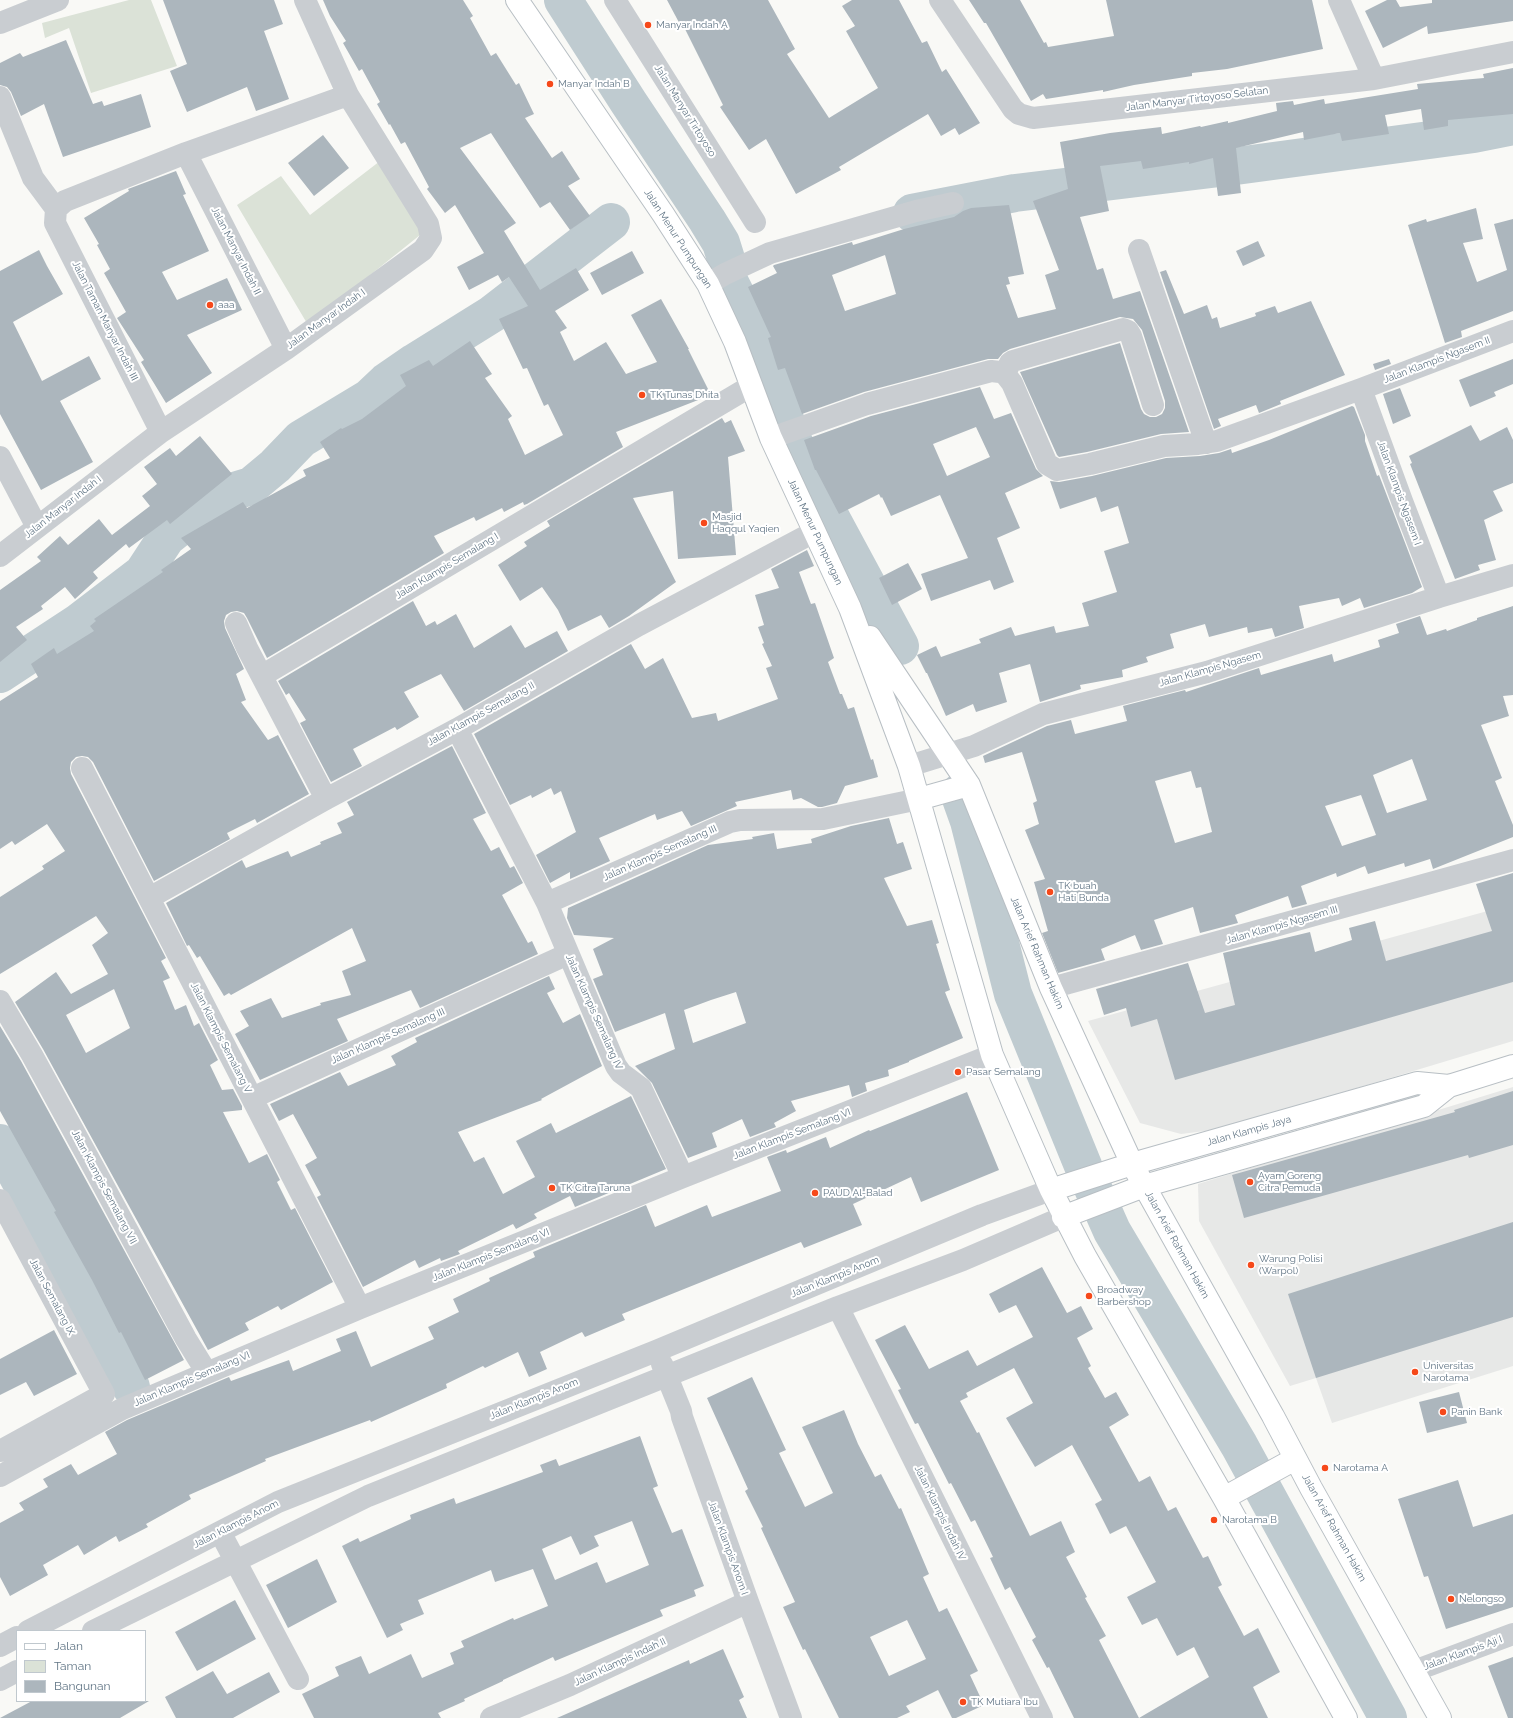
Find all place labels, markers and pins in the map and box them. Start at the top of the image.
place label: Manyar Indah A [656,19,728,31]
marker: Manyar Indah A [643,20,653,30]
place label: Manyar Indah B [558,78,630,90]
marker: Manyar Indah B [545,79,555,89]
place label: aaa [218,299,234,311]
marker: aaa [205,300,215,310]
place label: TK Tunas Dhita [650,389,719,401]
marker: TK Tunas Dhita [637,390,647,400]
place label: Masjid Haqqul Yaqien [712,511,779,534]
marker: Masjid Haqqul Yaqien [699,518,709,528]
place label: TK buah Hati Bunda [1058,880,1109,904]
marker: TK buah Hati Bunda [1045,887,1055,897]
place label: Pasar Semalang [966,1066,1041,1078]
marker: Pasar Semalang [953,1067,963,1077]
place label: Ayam Goreng Citra Pemuda [1258,1170,1321,1194]
marker: Ayam Goreng Citra Pemuda [1245,1177,1255,1187]
place label: TK Citra Taruna [560,1182,630,1194]
marker: TK Citra Taruna [547,1183,557,1193]
place label: PAUD Al-Balad [823,1187,892,1199]
marker: PAUD Al-Balad [810,1188,820,1198]
place label: Warung Polisi (Warpol) [1259,1253,1322,1276]
marker: Warung Polisi (Warpol) [1246,1260,1256,1270]
place label: Broadway Barbershop [1097,1284,1151,1308]
marker: Broadway Barbershop [1084,1291,1094,1301]
place label: Universitas Narotama [1423,1360,1474,1384]
marker: Universitas Narotama [1410,1367,1420,1377]
place label: Panin Bank [1451,1406,1502,1418]
marker: Panin Bank [1438,1407,1448,1417]
place label: Narotama A [1333,1462,1388,1474]
marker: Narotama A [1320,1463,1330,1473]
place label: Narotama B [1222,1514,1277,1526]
marker: Narotama B [1209,1515,1219,1525]
place label: Nelongso [1459,1593,1504,1605]
marker: Nelongso [1446,1594,1456,1604]
place label: TK Mutiara Ibu [971,1696,1038,1708]
marker: TK Mutiara Ibu [958,1697,968,1707]

